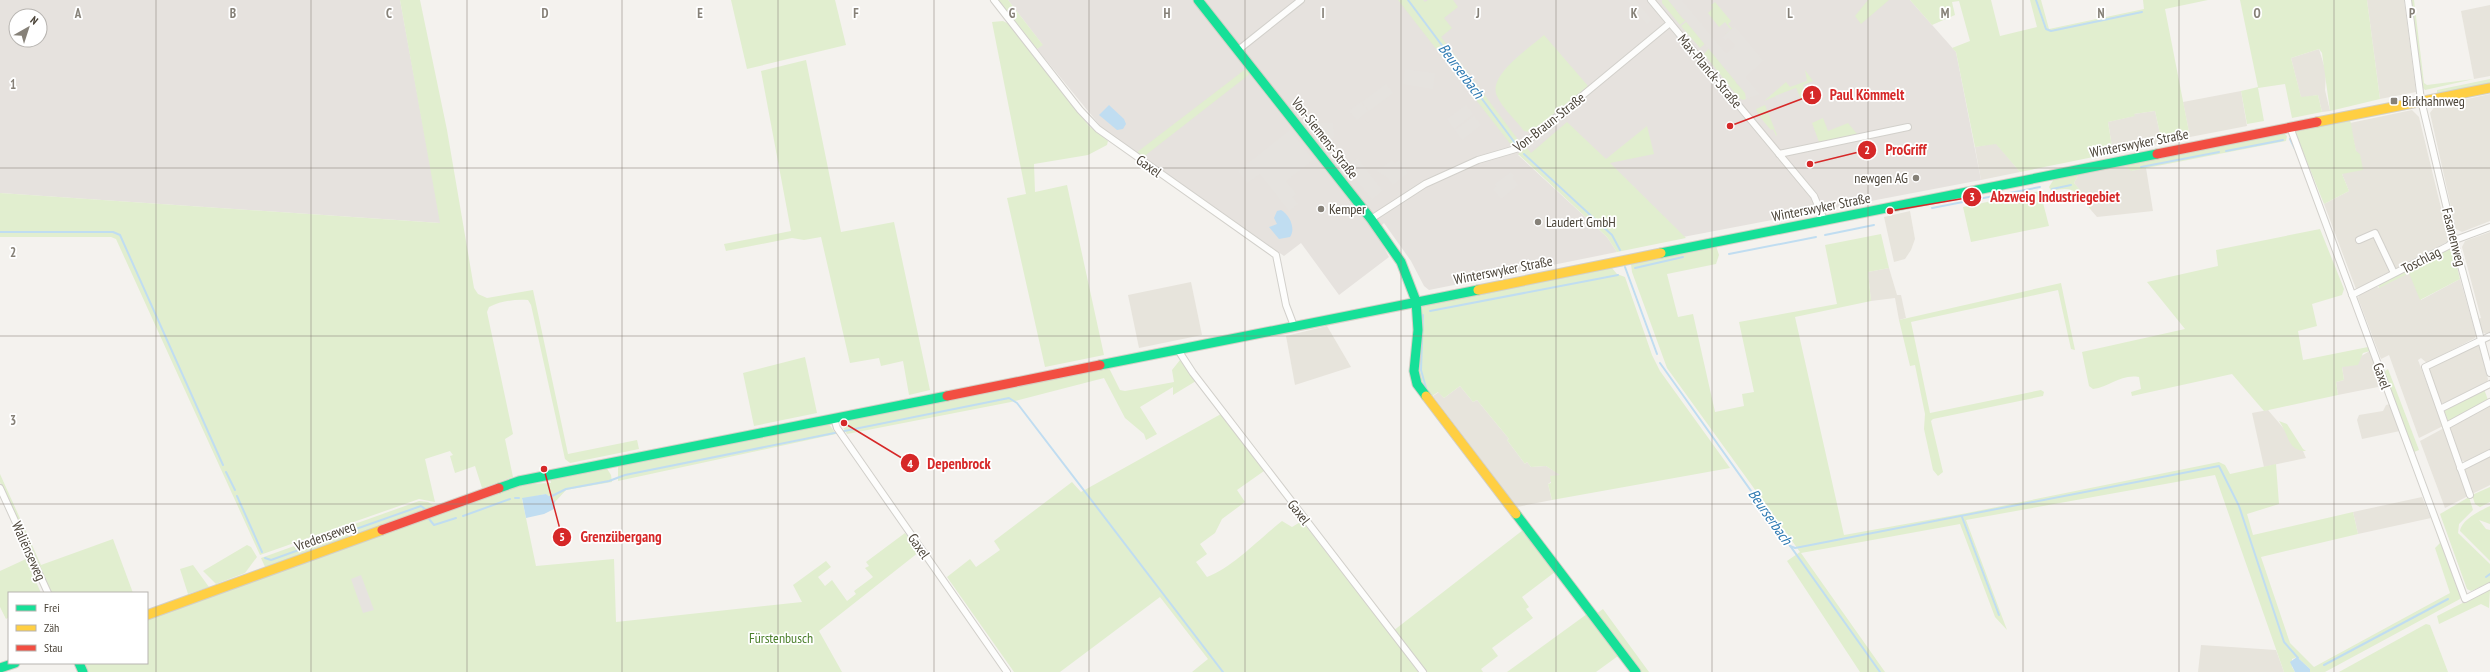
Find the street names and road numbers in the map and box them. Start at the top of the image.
street label: Max-Planck-Straße [1674,30,1746,112]
street label: Von-Braun-Straße [1509,88,1589,156]
street label: Von-Siemens-Straße [1287,93,1363,183]
street label: Winterswyker Straße [2088,125,2190,161]
street label: Gaxel [1133,151,1166,182]
street label: Winterswyker Straße [1770,189,1872,225]
street label: Fasanenweg [2438,206,2470,268]
street label: Toschlag [2398,243,2444,277]
street label: Winterswyker Straße [1452,252,1554,288]
street label: Gaxel [2369,360,2395,392]
street label: Gaxel [1284,496,1315,529]
street label: Vredenseweg [291,517,358,556]
street label: Waliënseweg [8,519,50,583]
street label: Gaxel [904,530,935,563]

